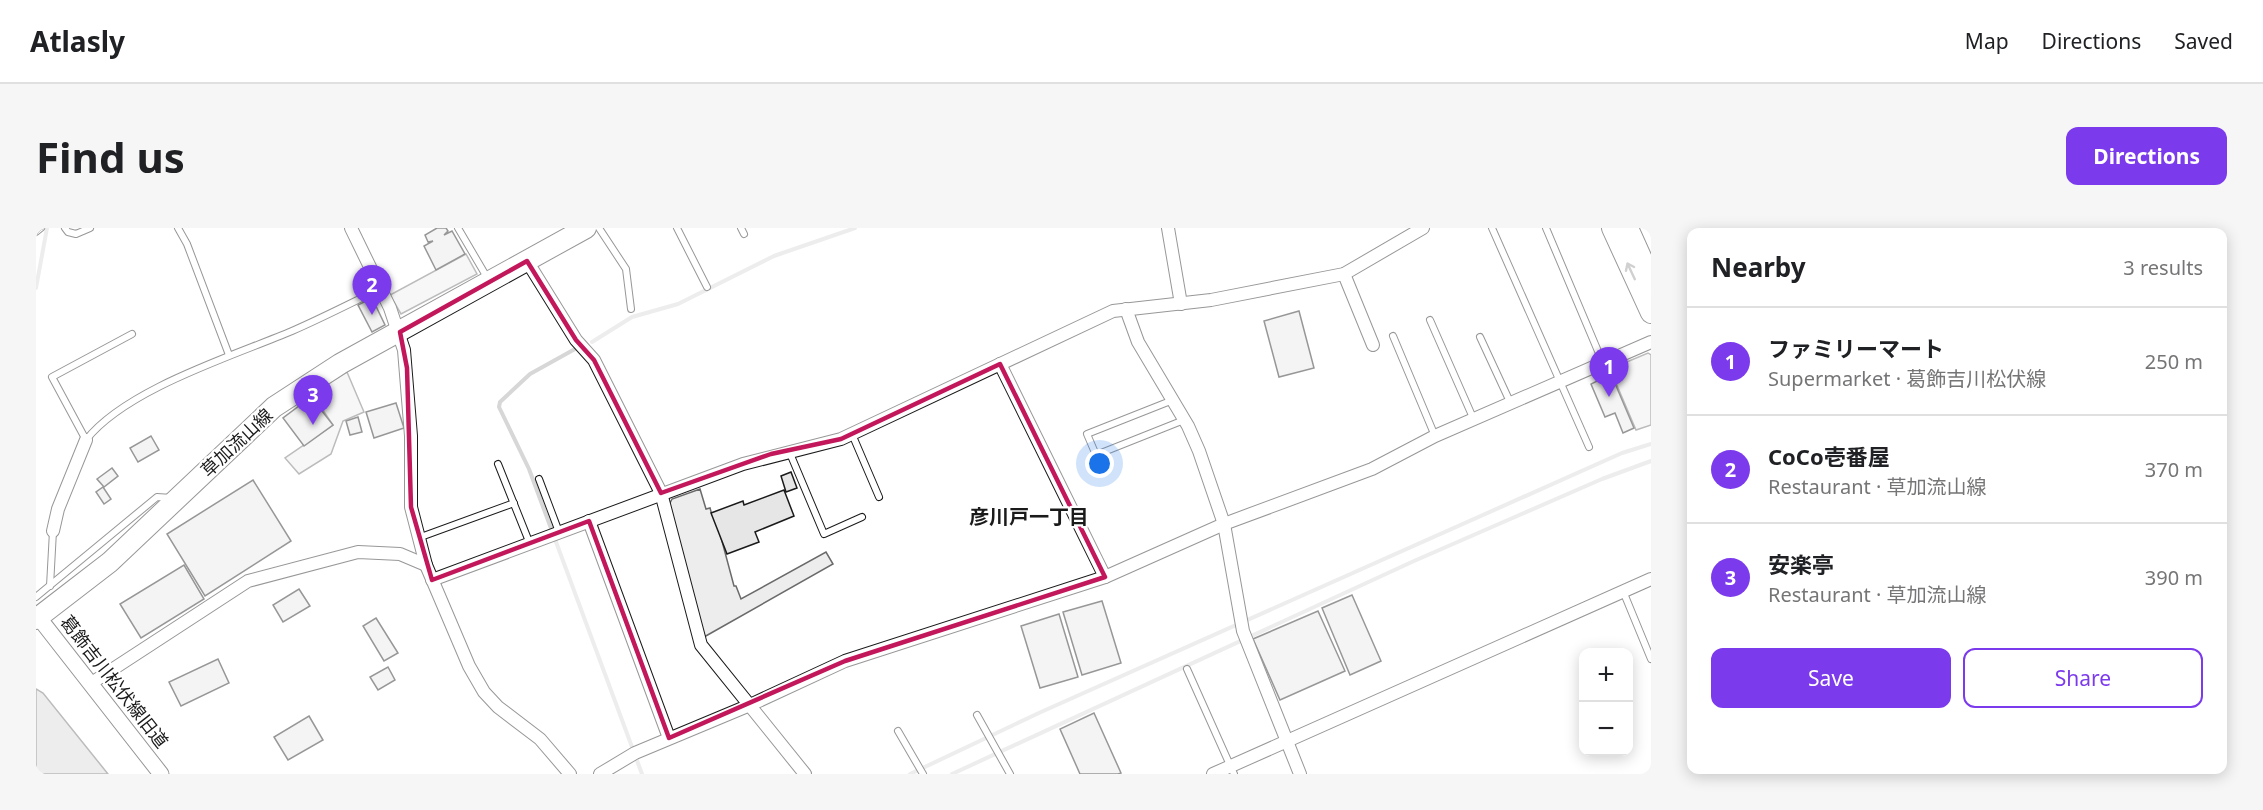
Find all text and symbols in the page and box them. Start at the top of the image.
text: Atlasly [30,22,125,60]
text: Map [1965,27,2009,55]
text: Directions [2042,27,2141,55]
text: Saved [2174,27,2233,55]
button: Directions [2066,127,2227,185]
text: Find us [36,128,185,185]
text: Nearby [1711,249,1806,285]
text: 3 results [2123,254,2203,281]
one-way arrow [1625,262,1637,280]
pin: 2 [352,266,392,315]
text: ファミリーマート [1768,333,1944,363]
pin: 1 [1590,348,1628,397]
text: 1 [1725,348,1736,375]
text: 250 m [2145,348,2203,375]
text: Supermarket · 葛飾吉川松伏線 [1768,365,2046,392]
pin: 3 [294,376,332,425]
street label: 草加流山線 [195,403,277,482]
text: CoCo壱番屋 [1768,441,1890,471]
your location [1085,449,1114,478]
text: 2 [1725,456,1736,483]
text: 370 m [2145,456,2203,483]
text: Restaurant · 草加流山線 [1768,473,1987,500]
district label: 彦川戸一丁目 [969,503,1089,530]
text: 安楽亭 [1768,549,1834,579]
text: 3 [1725,564,1736,591]
text: 390 m [2145,564,2203,591]
text: Restaurant · 草加流山線 [1768,581,1987,608]
street label: 葛飾吉川松伏線旧道 [55,610,174,753]
map controls [1579,648,1633,756]
button: + [1579,648,1633,702]
button: Save [1711,648,1951,708]
button: Share [1963,648,2203,708]
button: − [1579,702,1633,756]

